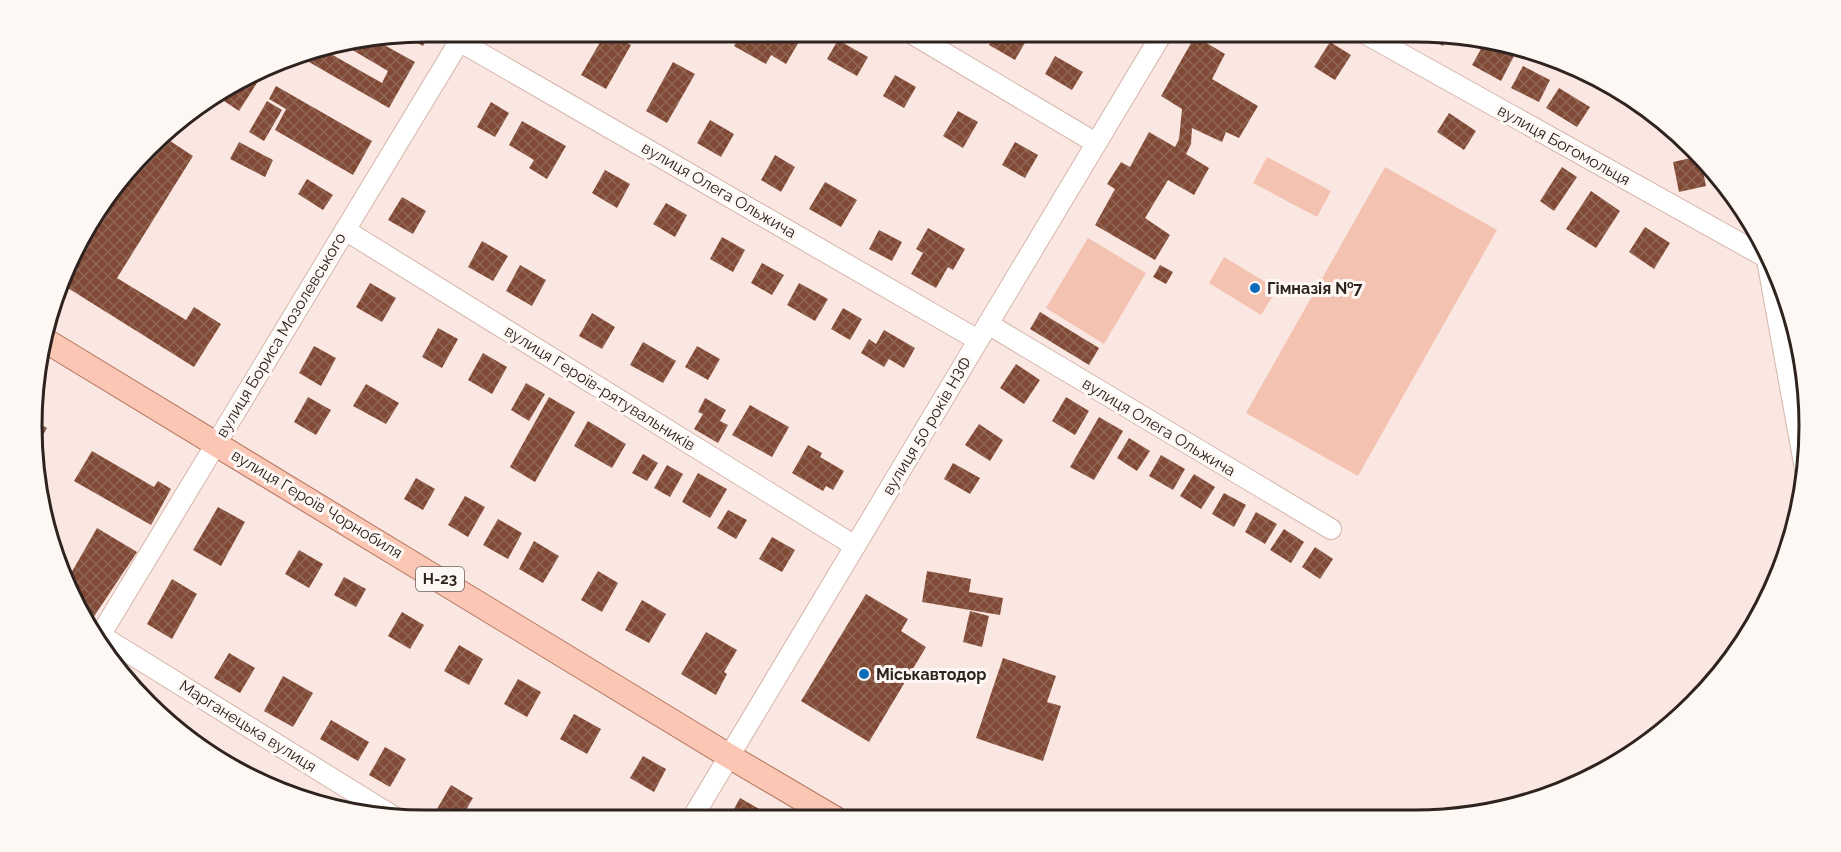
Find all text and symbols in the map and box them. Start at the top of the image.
street label: вулиця Богомольця [1494,101,1634,189]
street label: вулиця Олега Ольжича [638,138,800,242]
street label: вулиця Бориса Мозолевського [212,229,350,441]
place label: Гімназія №7 [1267,279,1362,298]
marker: Гімназія №7 [1248,281,1262,295]
street label: вулиця Героїв-рятувальників [501,321,699,455]
street label: вулиця 50 років НЗФ [878,354,976,498]
street label: вулиця Олега Ольжича [1079,374,1239,480]
street label: вулиця Героїв Чорнобиля [228,445,406,563]
road number: Н-23 [416,567,464,591]
place label: Міськавтодор [876,665,986,684]
marker: Міськавтодор [857,667,871,681]
street label: Марганецька вулиця [176,676,320,776]

